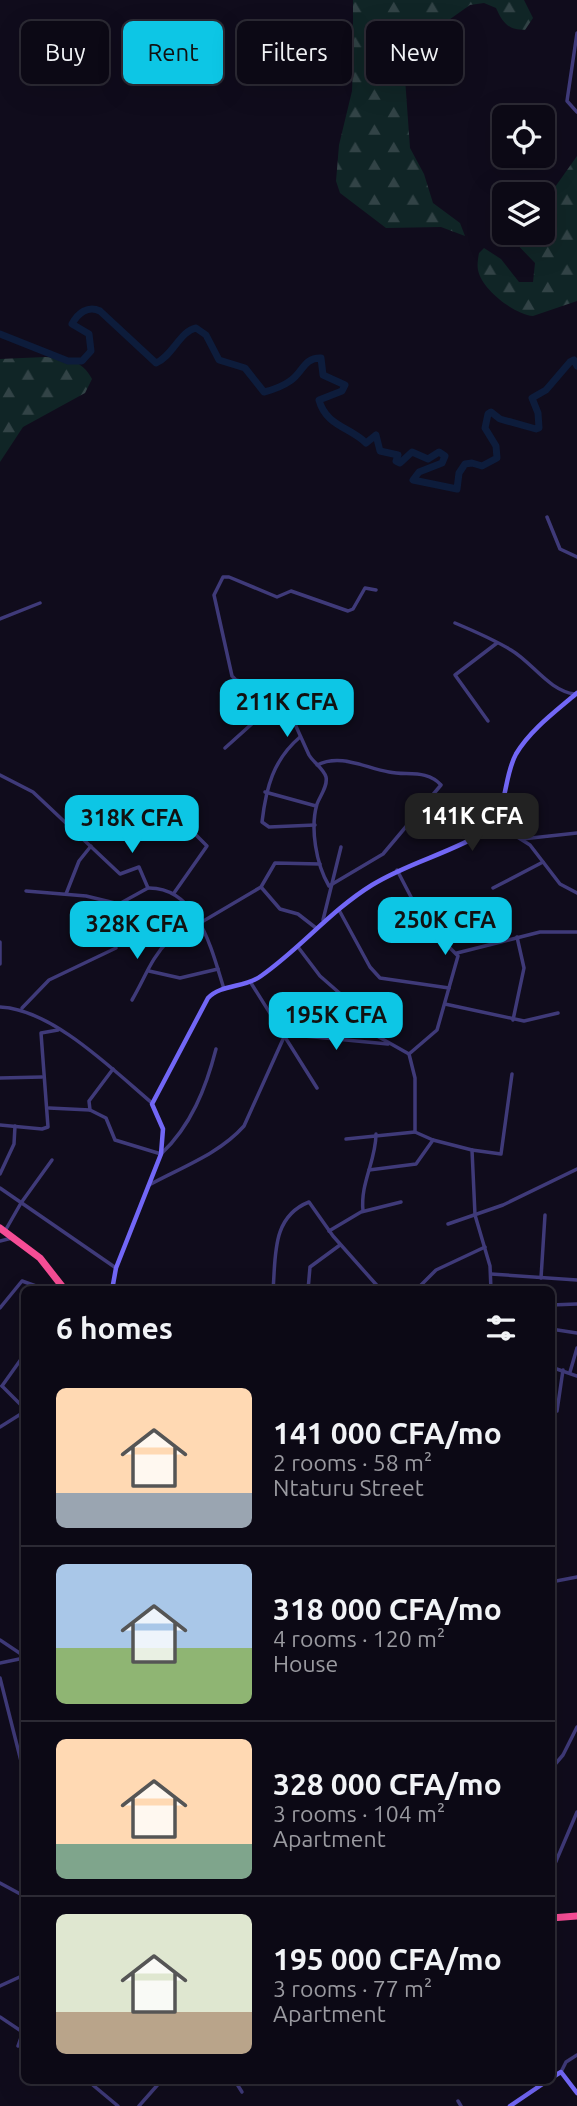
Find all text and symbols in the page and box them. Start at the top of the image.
chip: Buy [21,21,109,84]
chip: Rent [123,21,223,84]
chip: Filters [237,21,352,84]
chip: New [366,21,463,84]
map controls [492,105,555,245]
button: locate [492,105,555,168]
button: layers [492,182,555,245]
pin: 211K CFA [215,680,359,739]
text: 211K CFA [236,689,338,714]
pin: 141K CFA [400,794,544,853]
pin: 318K CFA [60,796,204,855]
text: 141K CFA [421,803,523,828]
text: 318K CFA [81,805,183,830]
pin: 250K CFA [373,898,517,957]
pin: 328K CFA [65,902,209,961]
text: 250K CFA [394,907,496,932]
text: 328K CFA [86,911,188,936]
pin: 195K CFA [264,992,408,1052]
text: 195K CFA [285,1002,387,1027]
icon: filters [482,1309,520,1347]
text: 6 homes [56,1311,173,1345]
icon: home [112,1416,196,1500]
text: 141 000 CFA/mo [273,1416,502,1450]
text: 2 rooms · 58 m² [273,1450,432,1475]
text: Ntaturu Street [273,1475,424,1500]
icon: home [112,1592,196,1676]
text: 318 000 CFA/mo [273,1592,502,1626]
text: 4 rooms · 120 m² [273,1626,445,1651]
text: House [273,1651,338,1676]
icon: home [112,1767,196,1851]
text: 328 000 CFA/mo [273,1767,502,1801]
text: 3 rooms · 104 m² [273,1801,445,1826]
text: Apartment [273,1826,386,1851]
icon: home [112,1942,196,2026]
text: 195 000 CFA/mo [273,1942,502,1976]
text: 3 rooms · 77 m² [273,1976,432,2001]
text: Apartment [273,2001,386,2026]

